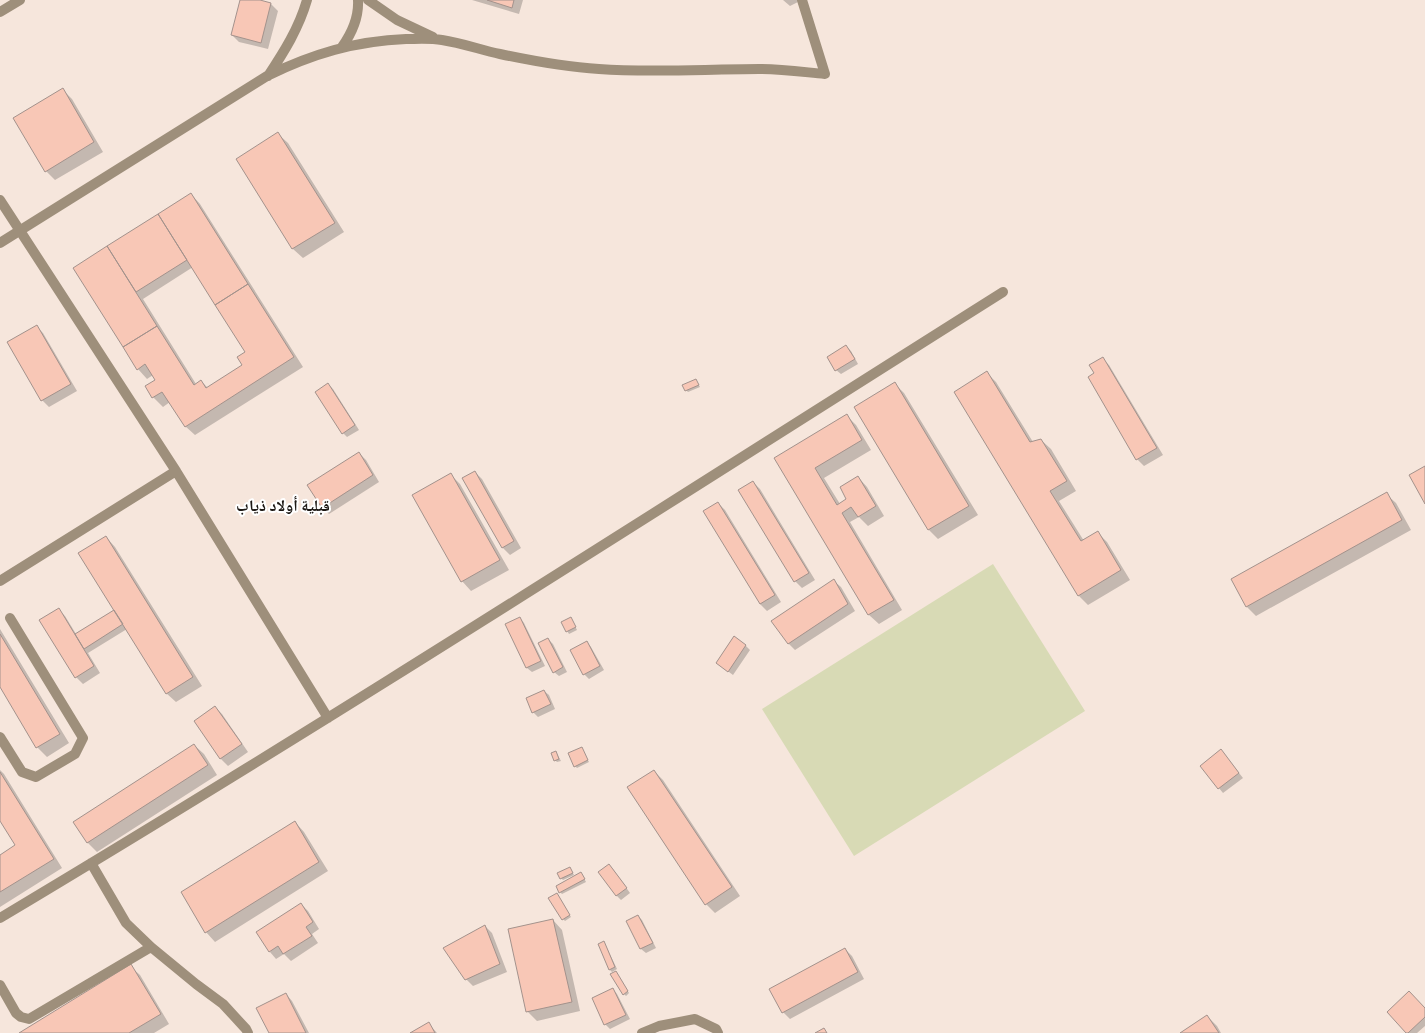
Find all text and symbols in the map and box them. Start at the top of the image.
district label: قبلية أولاد ذياب [236,496,330,516]

